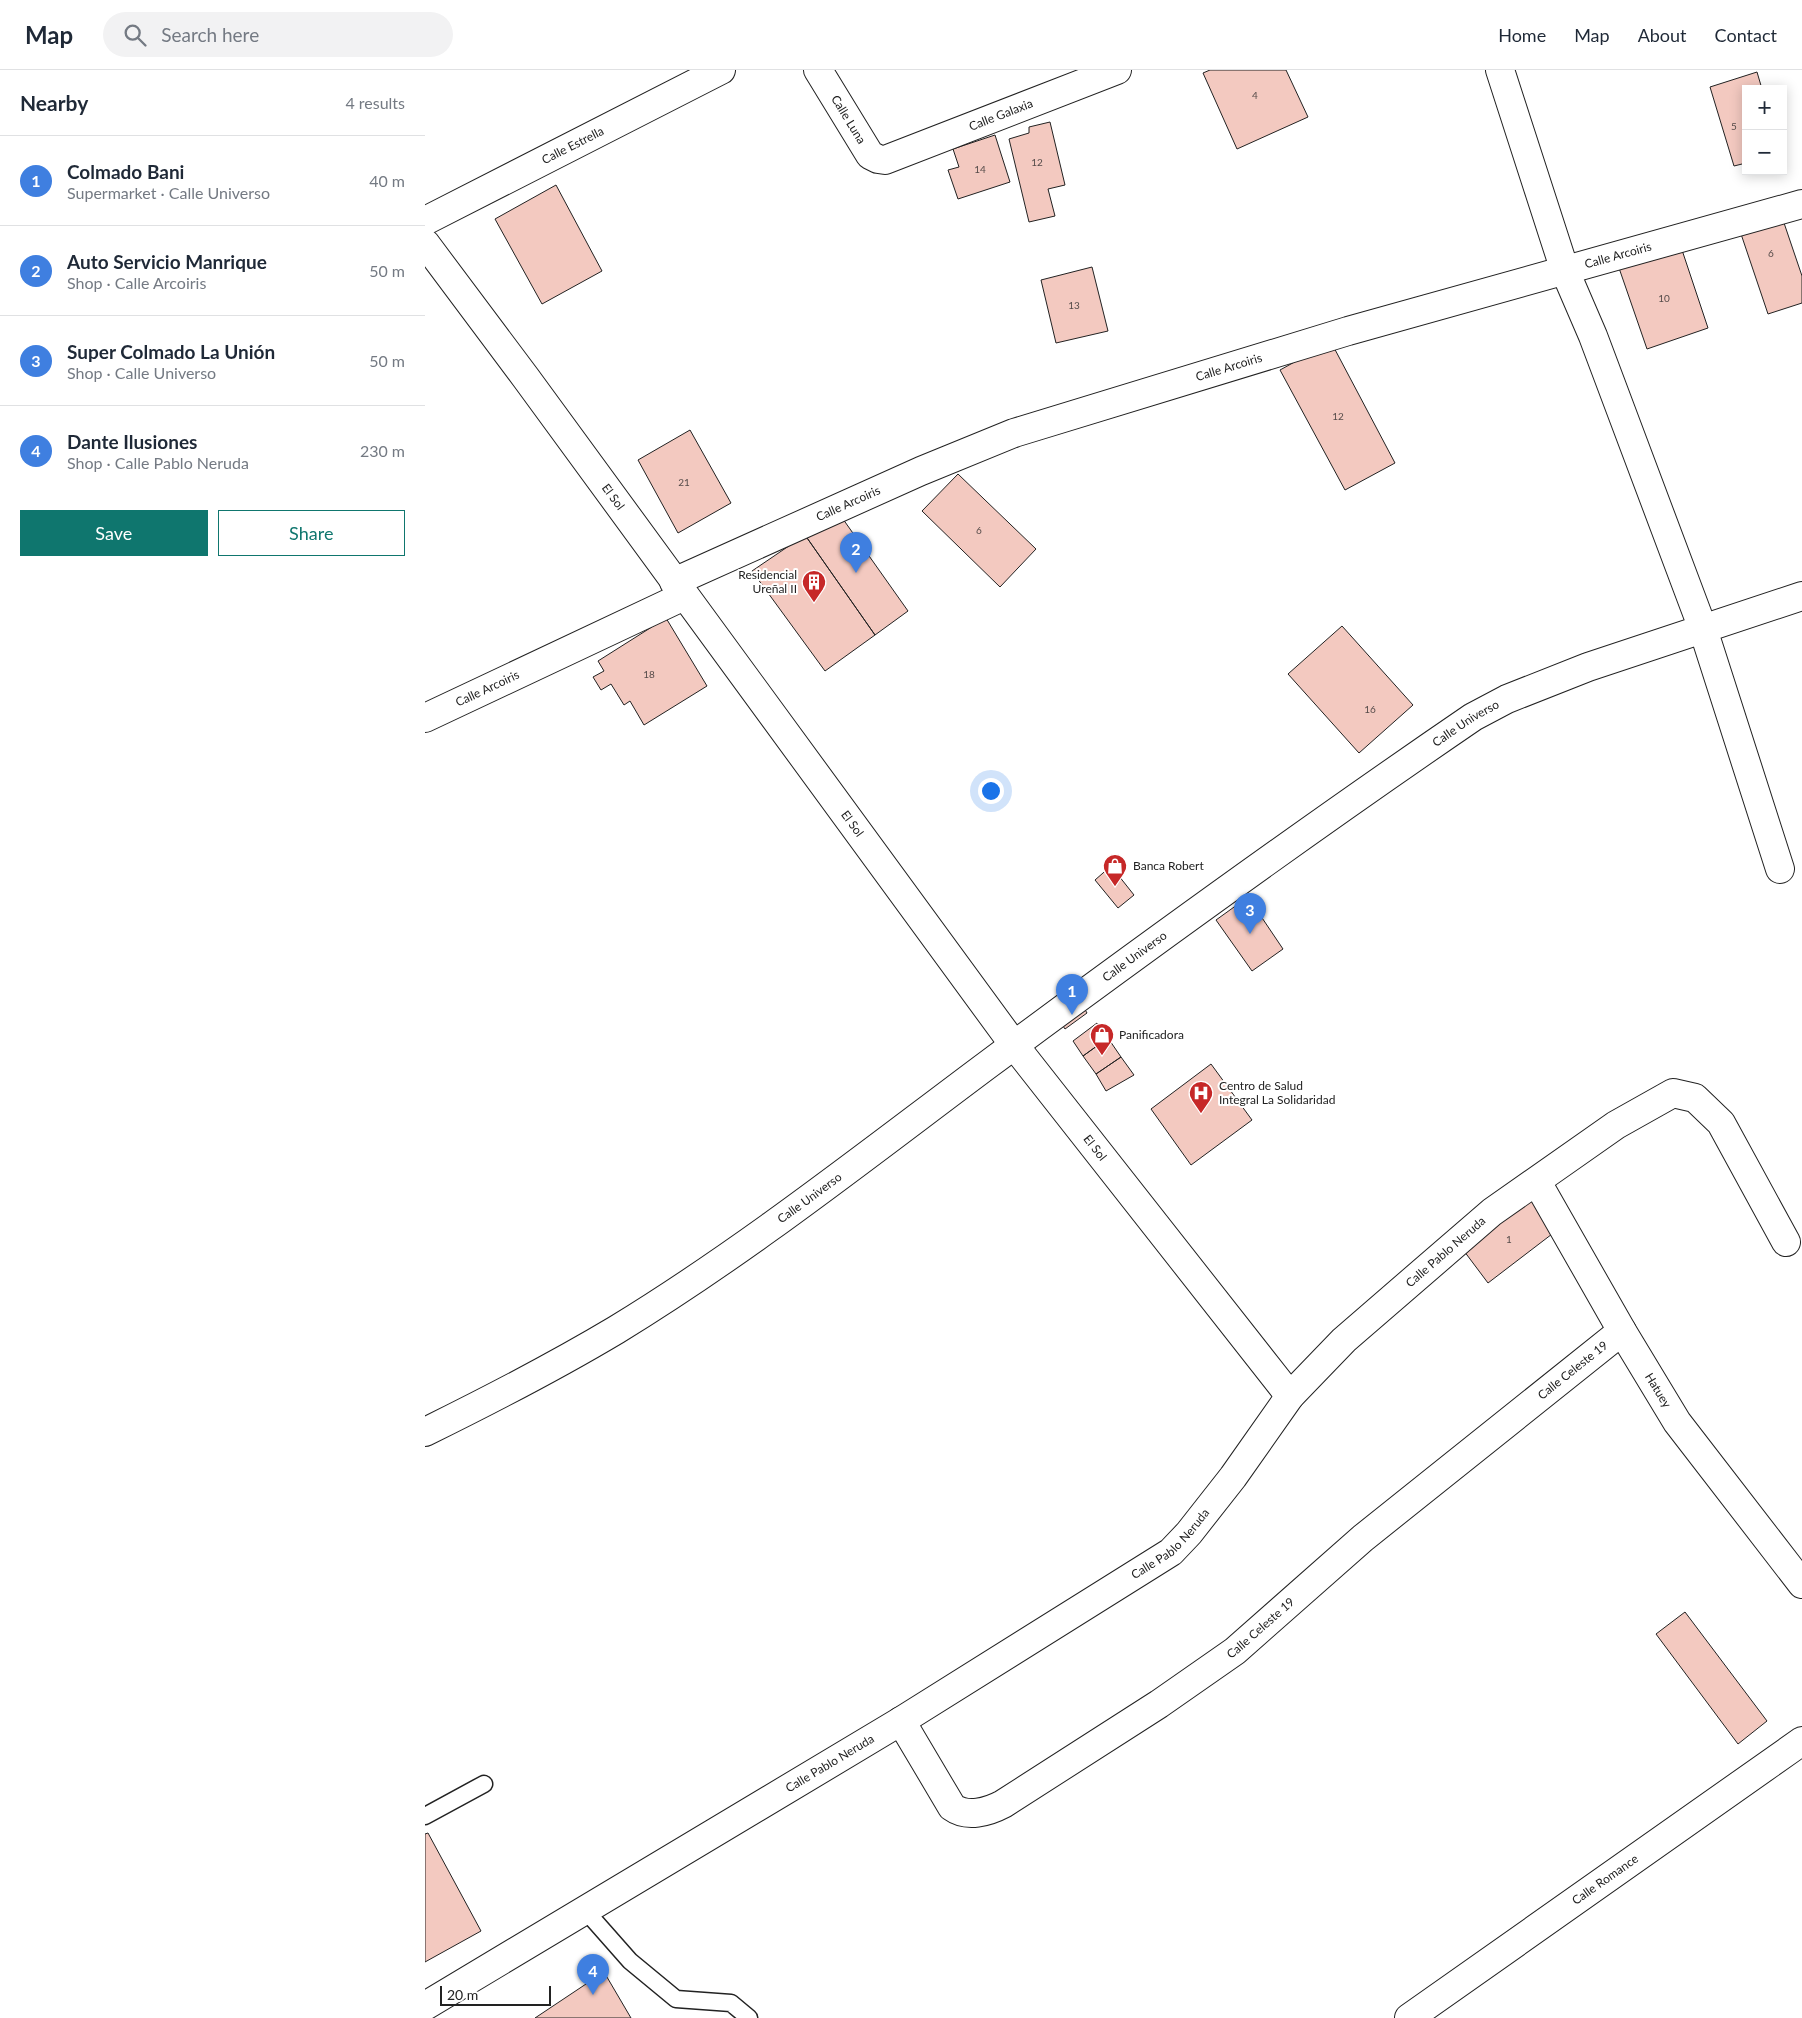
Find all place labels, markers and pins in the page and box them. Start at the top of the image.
pin: 2 [840,532,872,573]
place label: Residencial Ureñal II [738,567,797,596]
building icon: Residencial Ureñal II [801,569,827,603]
shop icon: Banca Robert [1102,853,1128,887]
place label: Banca Robert [1133,858,1204,873]
pin: 3 [1234,893,1266,934]
pin: 1 [1056,974,1088,1015]
shop icon: Panificadora [1089,1022,1115,1056]
place label: Panificadora [1119,1027,1184,1042]
place label: Centro de Salud Integral La Solidaridad [1219,1078,1335,1107]
hospital icon: Centro de Salud Integral La Solidaridad [1188,1080,1214,1114]
pin: 4 [577,1954,609,1995]

